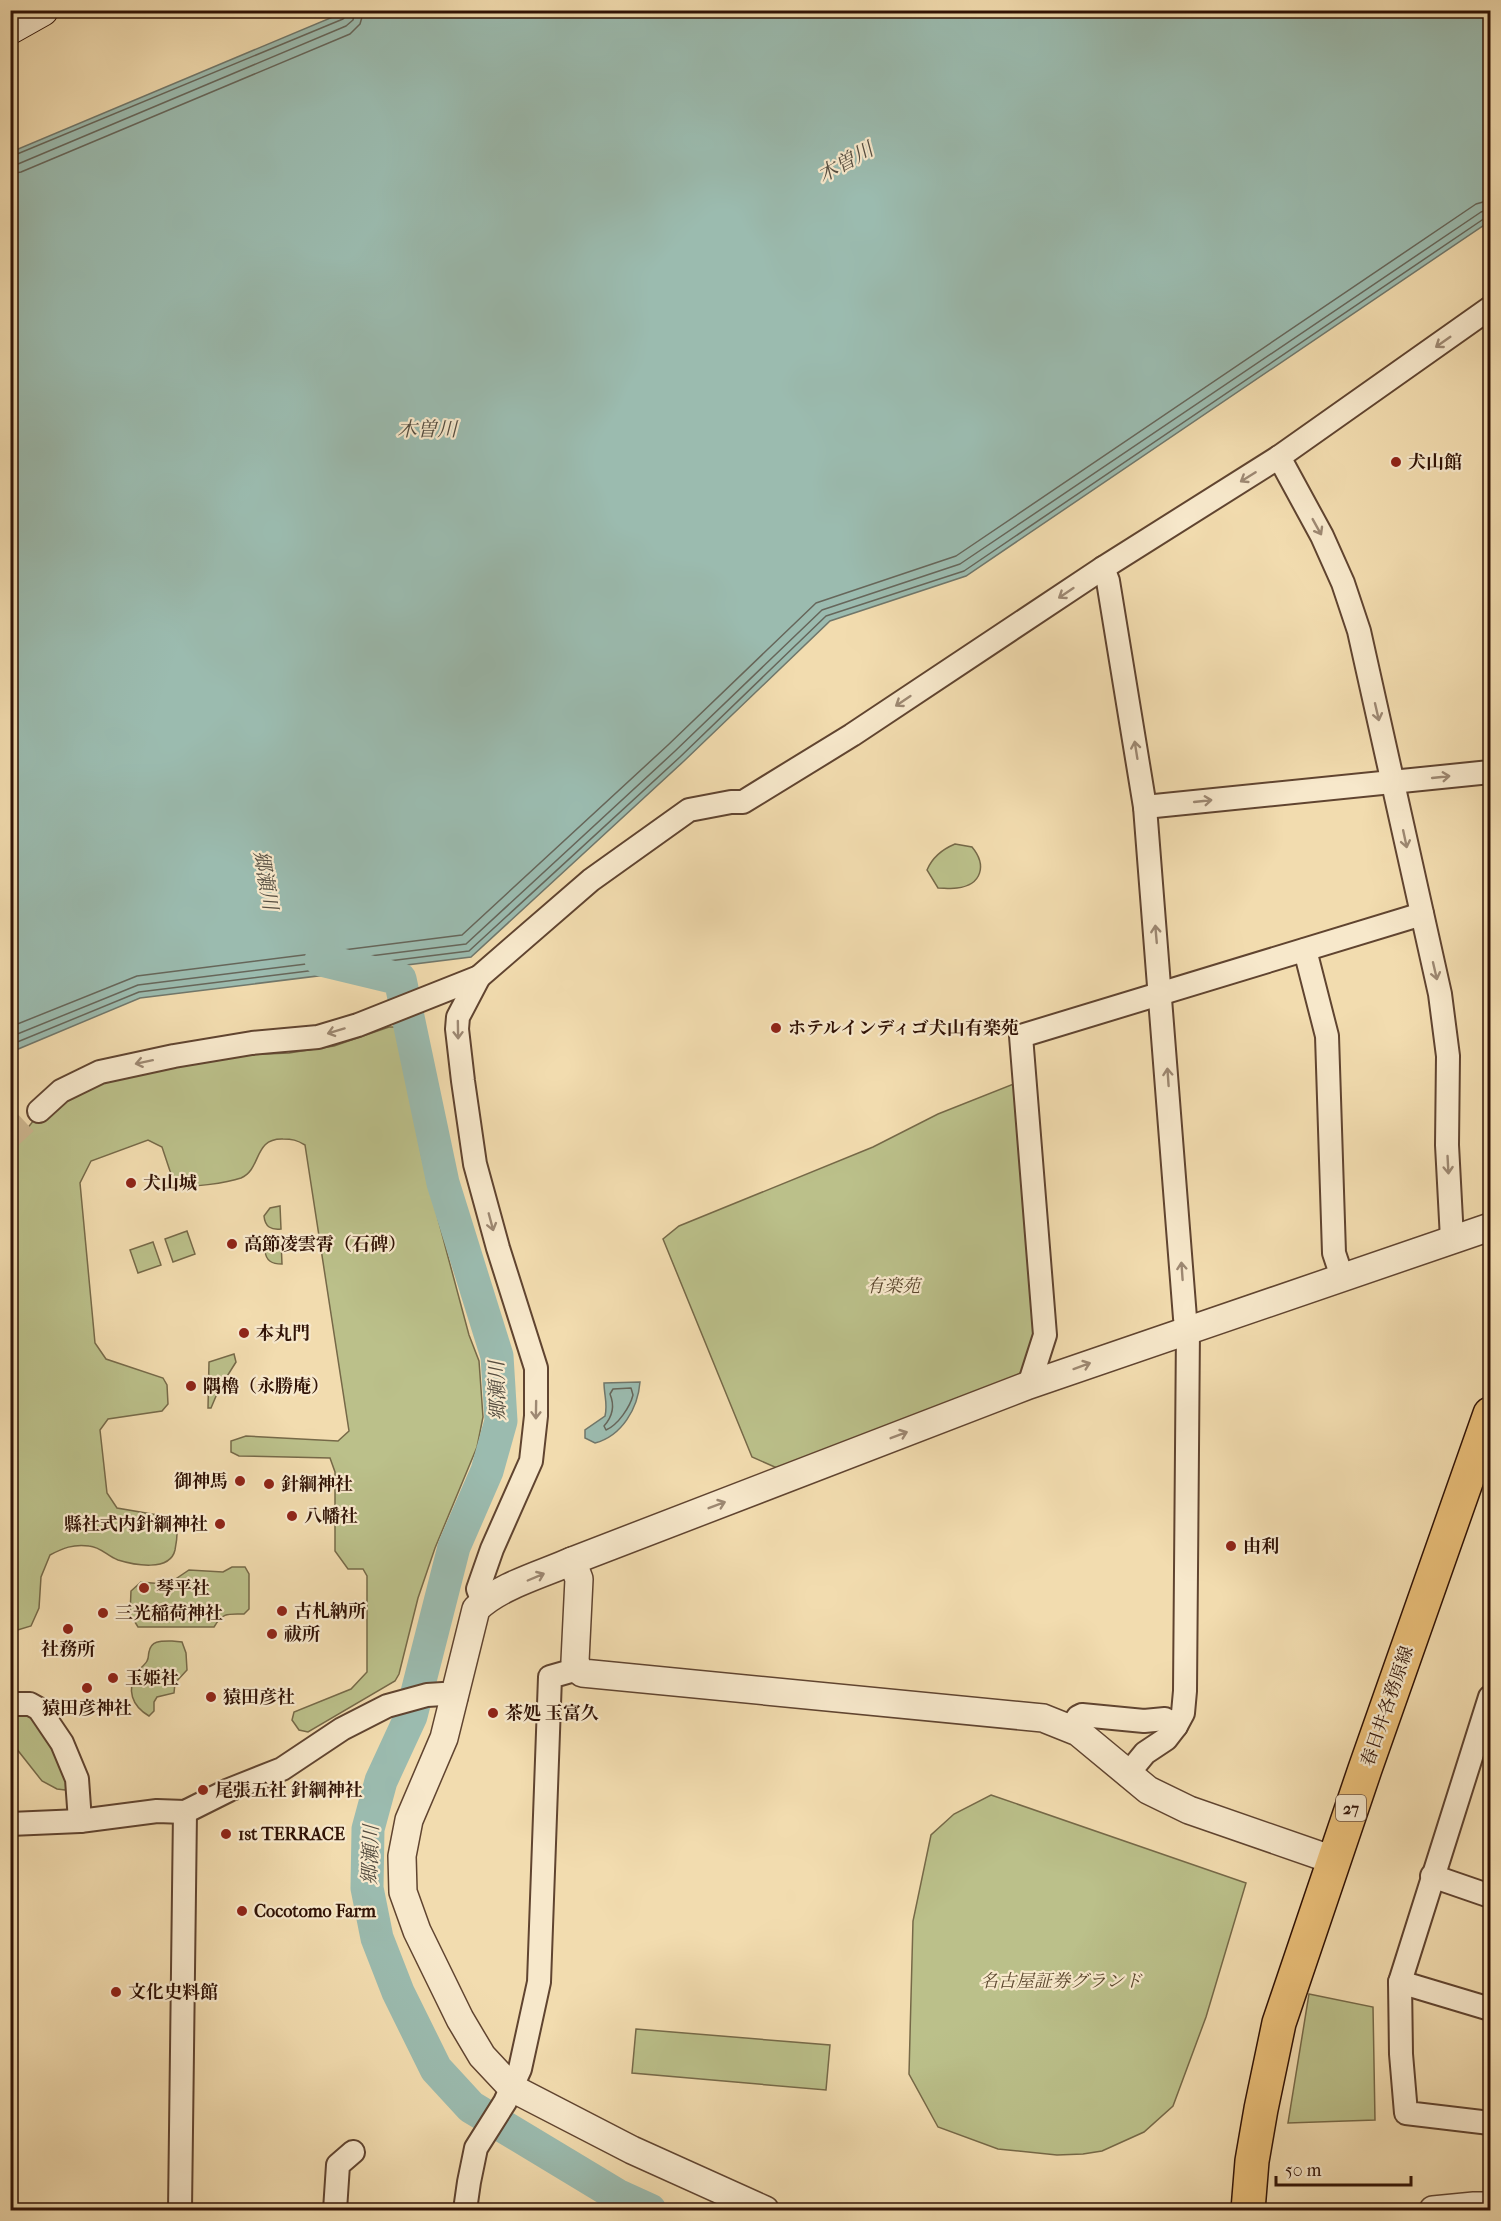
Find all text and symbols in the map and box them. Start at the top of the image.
water label: 木曽川 [813,137,879,187]
one-way arrow [1435,336,1451,348]
water label: 木曽川 [397,418,459,441]
place label: 犬山館 [1408,452,1462,473]
marker: 犬山館 [1389,455,1403,469]
one-way arrow [1240,471,1257,483]
one-way arrow [1311,518,1323,535]
one-way arrow [1058,587,1075,599]
one-way arrow [895,694,912,707]
one-way arrow [1371,702,1383,721]
one-way arrow [1130,740,1141,760]
one-way arrow [1431,771,1451,782]
one-way arrow [1193,795,1213,806]
one-way arrow [1400,829,1411,848]
water label: 郷瀬川 [249,849,282,914]
one-way arrow [1150,925,1161,945]
one-way arrow [1429,962,1441,981]
place label: ホテルインディゴ犬山有楽苑 [788,1018,1019,1039]
one-way arrow [452,1020,464,1039]
marker: ホテルインディゴ犬山有楽苑 [769,1021,783,1035]
one-way arrow [327,1026,346,1037]
one-way arrow [135,1057,154,1069]
one-way arrow [1162,1068,1173,1087]
one-way arrow [1442,1155,1453,1175]
place label: 犬山城 [143,1173,197,1194]
marker: 犬山城 [124,1176,138,1190]
one-way arrow [485,1212,497,1231]
place label: 高節凌雲霄（石碑） [244,1234,406,1255]
marker: 高節凌雲霄（石碑） [225,1237,239,1251]
one-way arrow [1176,1262,1187,1282]
park label: 有楽苑 [866,1276,923,1297]
place label: 本丸門 [256,1323,310,1344]
marker: 本丸門 [237,1326,251,1340]
water label: 郷瀬川 [485,1359,510,1421]
one-way arrow [1072,1360,1091,1371]
place label: 隅櫓（永勝庵） [203,1376,329,1397]
marker: 隅櫓（永勝庵） [184,1379,198,1393]
one-way arrow [530,1399,542,1419]
one-way arrow [889,1429,908,1440]
place label: 御神馬 [174,1471,228,1492]
marker: 御神馬 [233,1474,247,1488]
place label: 針綱神社 [281,1474,353,1495]
marker: 針綱神社 [262,1477,276,1491]
one-way arrow [707,1499,726,1510]
place label: 八幡社 [304,1506,358,1527]
marker: 八幡社 [285,1509,299,1523]
place label: 縣社式内針綱神社 [64,1514,208,1535]
marker: 縣社式内針綱神社 [213,1517,227,1531]
place label: 由利 [1243,1536,1279,1557]
marker: 由利 [1224,1539,1238,1553]
one-way arrow [526,1571,545,1582]
place label: 琴平社 [156,1578,210,1599]
marker: 琴平社 [137,1581,151,1595]
place label: 古札納所 [294,1601,366,1622]
place label: 三光稲荷神社 [115,1603,223,1624]
marker: 古札納所 [275,1604,289,1618]
marker: 三光稲荷神社 [96,1606,110,1620]
marker: 社務所 [61,1622,75,1636]
place label: 祓所 [284,1624,320,1645]
marker: 祓所 [265,1627,279,1641]
place label: 社務所 [41,1639,95,1660]
street label: 春日井各務原線 [1357,1643,1418,1769]
place label: 玉姫社 [125,1668,179,1689]
marker: 玉姫社 [106,1671,120,1685]
marker: 猿田彦神社 [80,1681,94,1695]
place label: 猿田彦社 [223,1687,295,1708]
marker: 猿田彦社 [204,1690,218,1704]
place label: 猿田彦神社 [42,1698,132,1719]
place label: 茶処 玉富久 [505,1703,599,1724]
marker: 茶処 玉富久 [486,1706,500,1720]
place label: 尾張五社 針綱神社 [215,1780,363,1801]
marker: 尾張五社 針綱神社 [196,1783,210,1797]
road number: 27 [1336,1795,1366,1821]
water label: 郷瀬川 [358,1823,383,1885]
place label: 1st TERRACE [238,1824,345,1845]
marker: 1st TERRACE [219,1827,233,1841]
place label: Cocotomo Farm [254,1901,377,1922]
marker: Cocotomo Farm [235,1904,249,1918]
park label: 名古屋証券グランド [980,1971,1143,1992]
place label: 文化史料館 [128,1982,218,2003]
marker: 文化史料館 [109,1985,123,1999]
scale bar [1276,2149,1411,2187]
text: 50 m [1285,2160,1322,2181]

